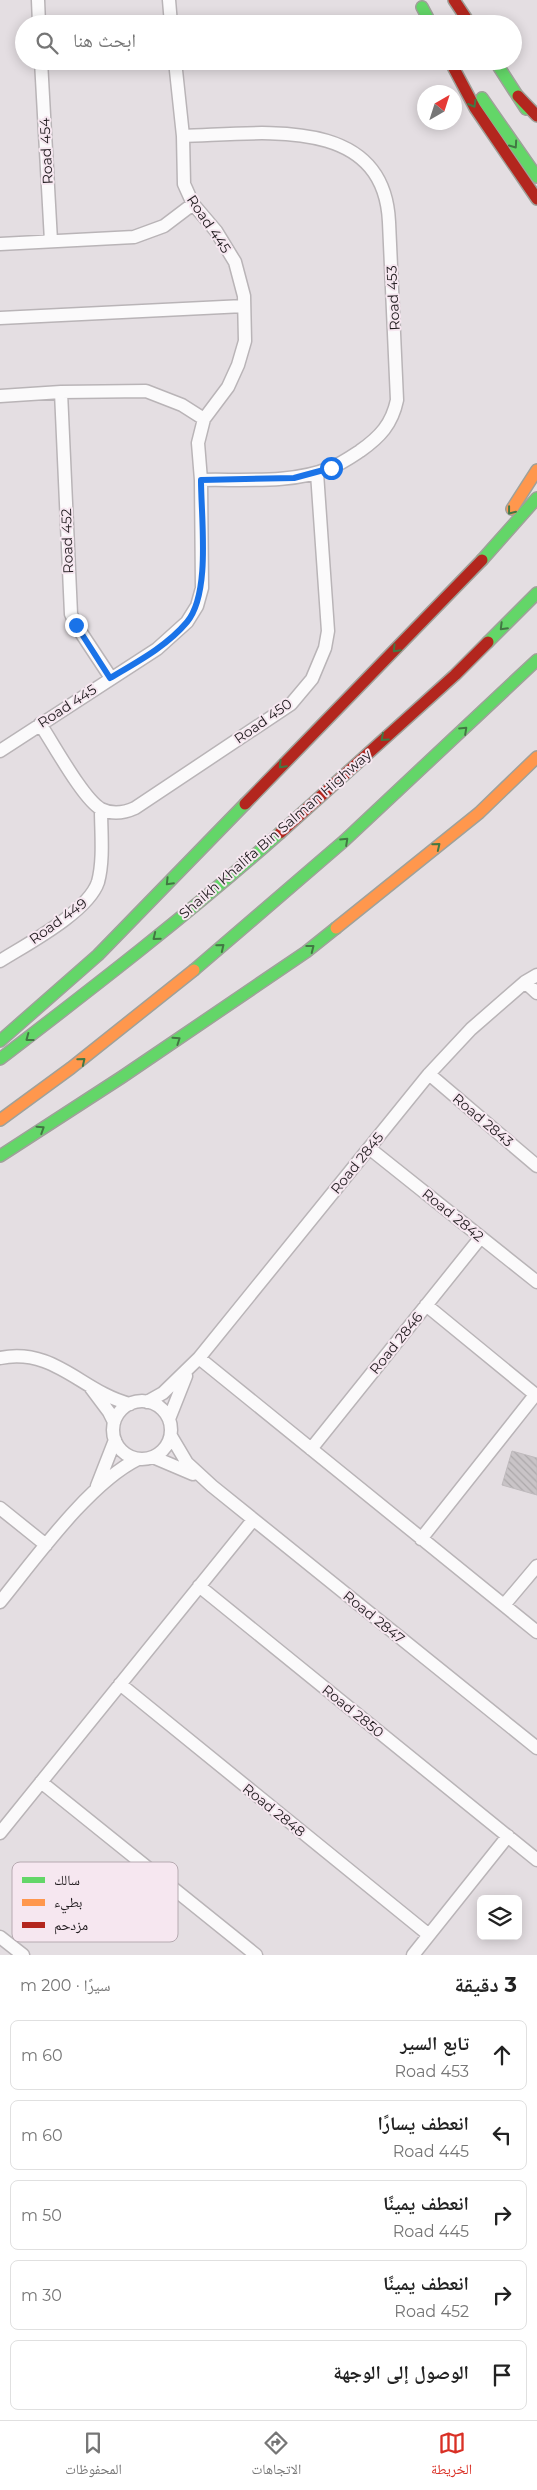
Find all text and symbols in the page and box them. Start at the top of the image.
search box [15,15,522,70]
icon: search [33,29,61,57]
text: ابحث هنا [73,29,136,52]
north arrow [417,85,462,130]
one-way arrow [467,99,477,108]
street label: Road 454 [35,116,57,185]
one-way arrow [508,139,517,149]
street label: Road 445 [183,191,235,257]
street label: Road 453 [382,265,404,331]
route start [320,457,343,480]
one-way arrow [508,505,516,514]
street label: Road 452 [57,508,77,574]
route end [65,614,88,637]
one-way arrow [499,621,508,630]
one-way arrow [393,643,402,652]
street label: Road 445 [34,680,100,732]
street label: Road 450 [231,694,295,748]
one-way arrow [458,727,467,736]
one-way arrow [381,733,390,742]
street label: Shaikh Khalifa Bin Salman Highway [175,745,375,923]
one-way arrow [279,760,288,769]
one-way arrow [339,838,348,847]
one-way arrow [432,843,441,852]
one-way arrow [166,876,175,885]
street label: Road 449 [26,894,90,948]
one-way arrow [153,931,162,940]
one-way arrow [215,944,224,952]
one-way arrow [305,946,314,954]
one-way arrow [26,1032,35,1040]
one-way arrow [171,1037,180,1046]
one-way arrow [76,1058,85,1066]
street label: Road 2843 [449,1089,517,1151]
one-way arrow [36,1126,45,1136]
street label: Road 2845 [327,1128,387,1198]
street label: Road 2842 [418,1185,488,1245]
street label: Road 2846 [365,1308,427,1378]
street label: Road 2847 [340,1587,408,1647]
street label: Road 2850 [318,1681,388,1741]
street label: Road 2848 [239,1779,309,1841]
legend [12,1862,178,1942]
text: سالك [54,1871,80,1889]
text: بطيء [54,1893,83,1914]
map controls [477,1895,522,1940]
button: layers [477,1895,522,1940]
text: مزدحم [54,1916,88,1935]
text: 3 دقيقة [455,1972,517,1997]
text: سيرًا · 200 m [20,1976,110,1995]
text: تابع السير [400,2032,469,2055]
icon: ahead [488,2041,516,2069]
text: 60 m [21,2046,63,2065]
text: Road 453 [394,2062,469,2081]
text: انعطف يسارًا [377,2112,469,2135]
icon: left [488,2121,516,2149]
text: 60 m [21,2126,63,2145]
text: Road 445 [393,2142,469,2161]
text: انعطف يمينًا [383,2192,469,2215]
icon: right [488,2201,516,2229]
text: 50 m [21,2206,62,2225]
text: Road 445 [393,2222,469,2241]
text: انعطف يمينًا [383,2272,469,2295]
icon: right [488,2281,516,2309]
text: 30 m [21,2286,62,2305]
text: Road 452 [394,2302,469,2321]
text: الوصول إلى الوجهة [333,2361,469,2384]
icon: arrive [488,2361,516,2389]
tab: المحفوظات [65,2429,122,2483]
tab: الاتجاهات [252,2429,301,2483]
tab: الخريطة [431,2429,472,2483]

